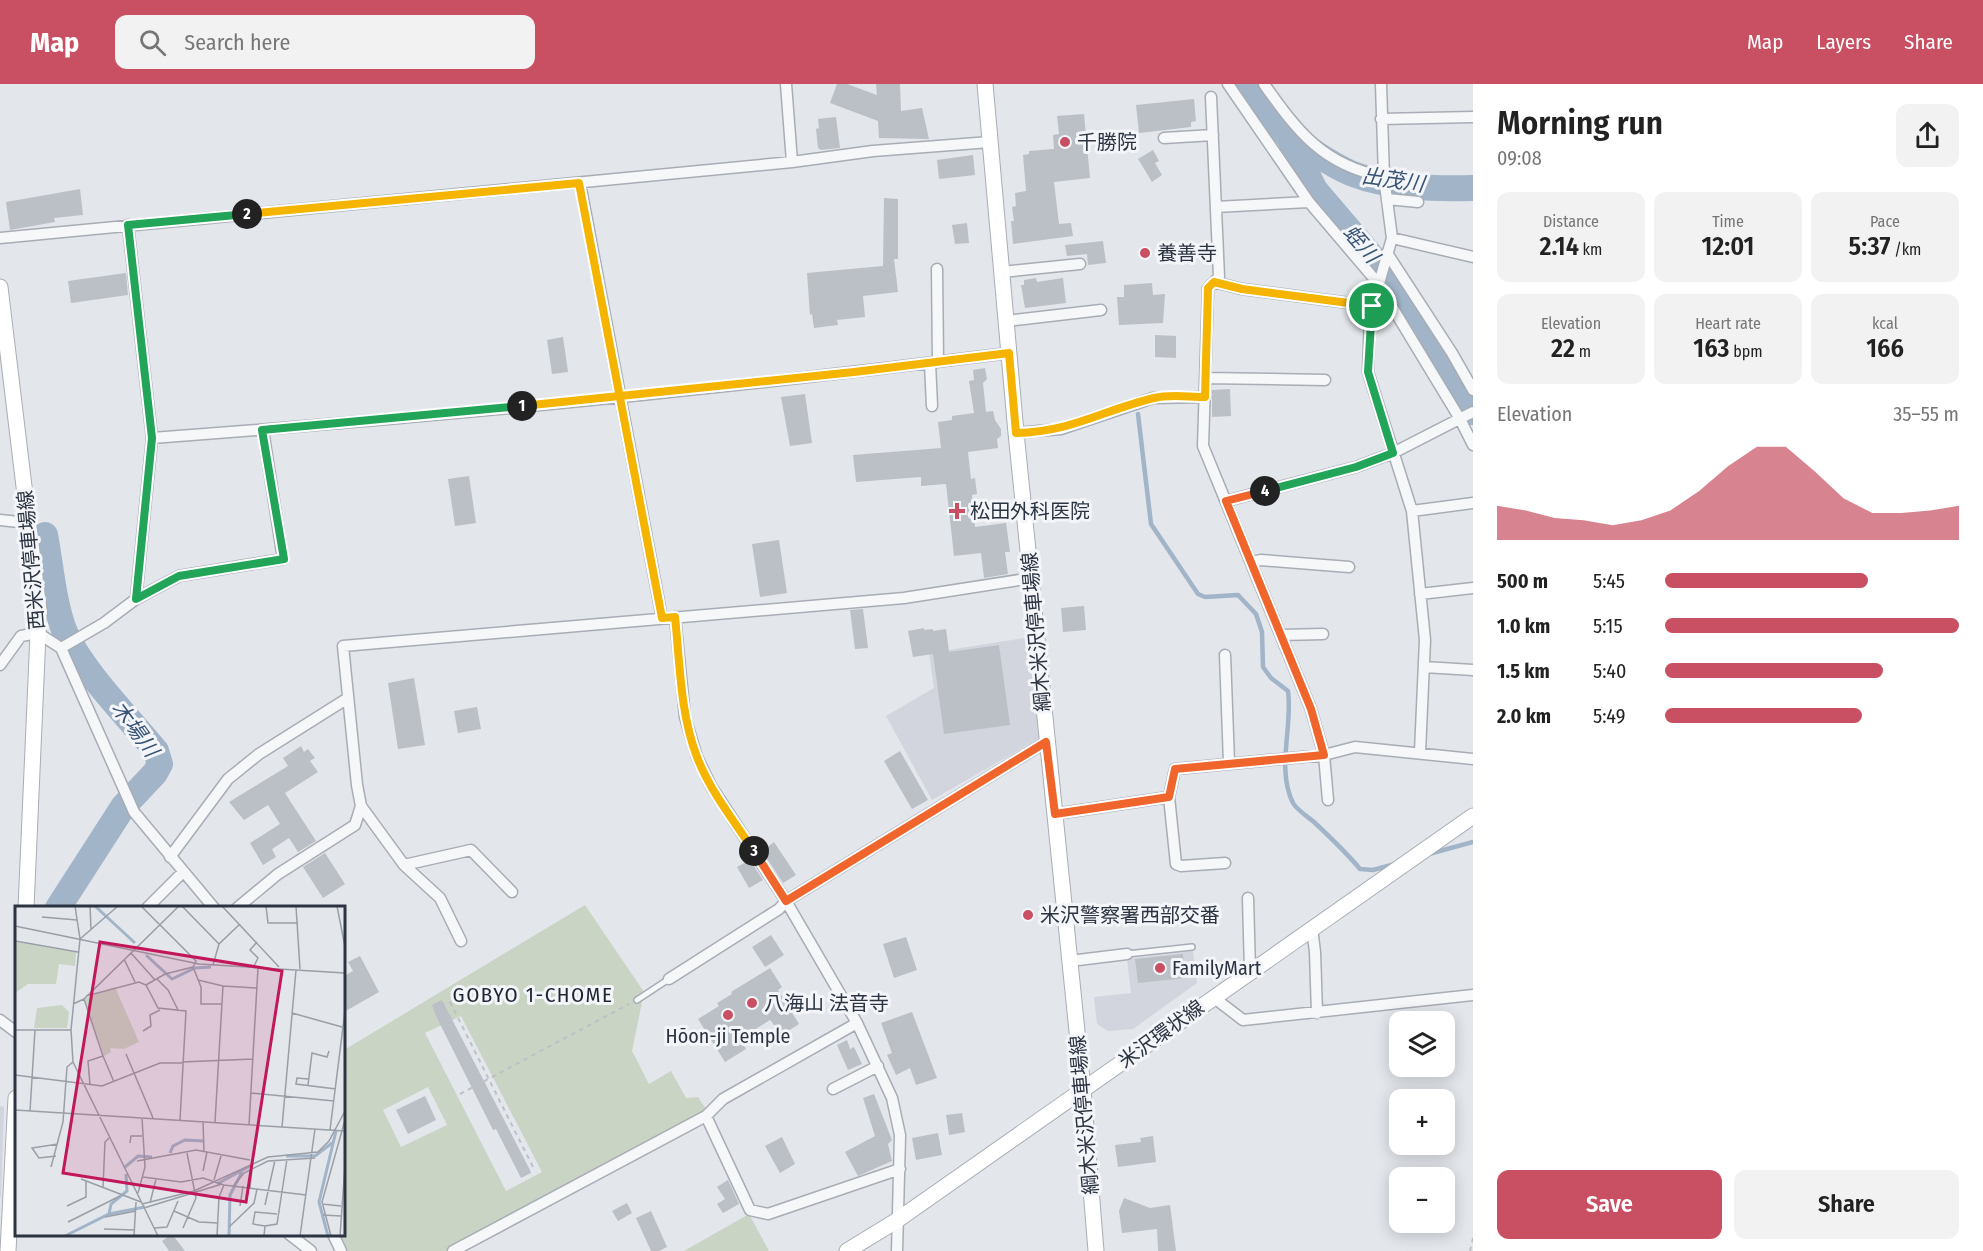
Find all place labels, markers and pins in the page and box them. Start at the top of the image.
place label: 千勝院 [1077,130,1137,154]
marker: 千勝院 [1058,135,1072,149]
pin: 2 [232,199,262,229]
place label: 養善寺 [1157,241,1217,265]
marker: 養善寺 [1138,246,1152,260]
pin [1346,280,1397,331]
pin: 1 [507,391,537,421]
pin: 4 [1250,476,1280,506]
place label: 松田外科医院 [970,499,1090,523]
marker: 松田外科医院 [948,502,966,520]
pin: 3 [739,836,769,866]
place label: 米沢警察署西部交番 [1040,903,1220,927]
marker: 米沢警察署西部交番 [1021,908,1035,922]
place label: FamilyMart [1172,956,1262,980]
marker: FamilyMart [1153,961,1167,975]
place label: 八海山 法音寺 [764,991,889,1015]
marker: 八海山 法音寺 [745,996,759,1010]
marker: Hōon-ji Temple [721,1008,735,1022]
place label: Hōon-ji Temple [666,1024,790,1048]

